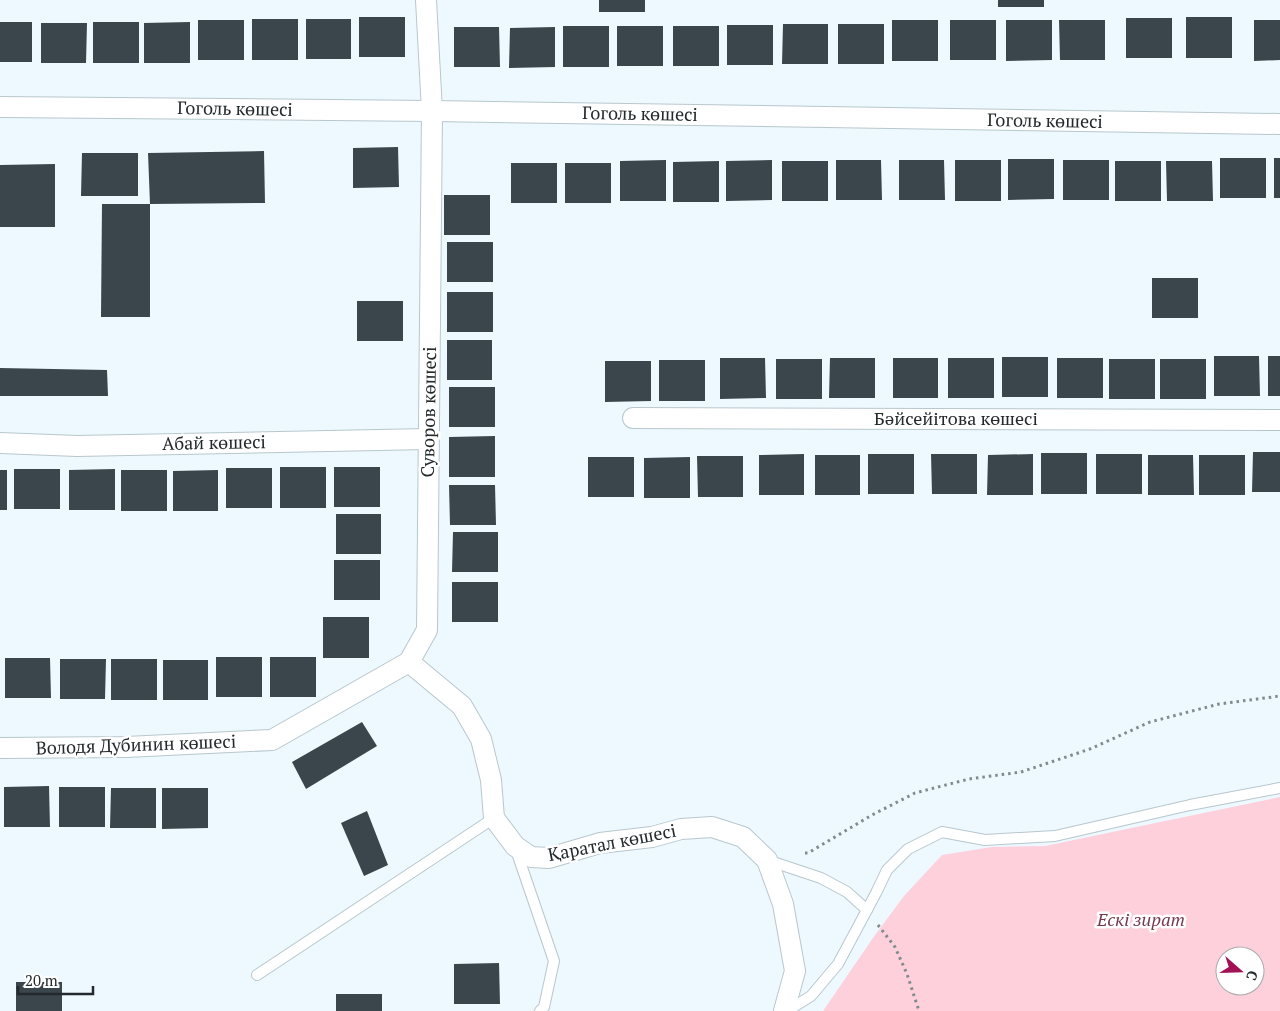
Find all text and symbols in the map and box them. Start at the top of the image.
street label: Гоголь көшесі [177,95,293,121]
street label: Гоголь көшесі [582,100,698,126]
street label: Гоголь көшесі [987,107,1103,133]
street label: Суворов көшесі [415,346,441,478]
street label: Бәйсейітова көшесі [874,406,1038,430]
street label: Абай көшесі [162,429,266,455]
street label: Володя Дубинин көшесі [35,729,237,759]
street label: Қаратал көшесі [546,818,678,866]
park label: Ескі зират [1096,907,1185,931]
north arrow [1215,946,1265,996]
scale bar [18,964,92,996]
text: С [1242,968,1263,983]
text: 20 m [25,970,58,990]

